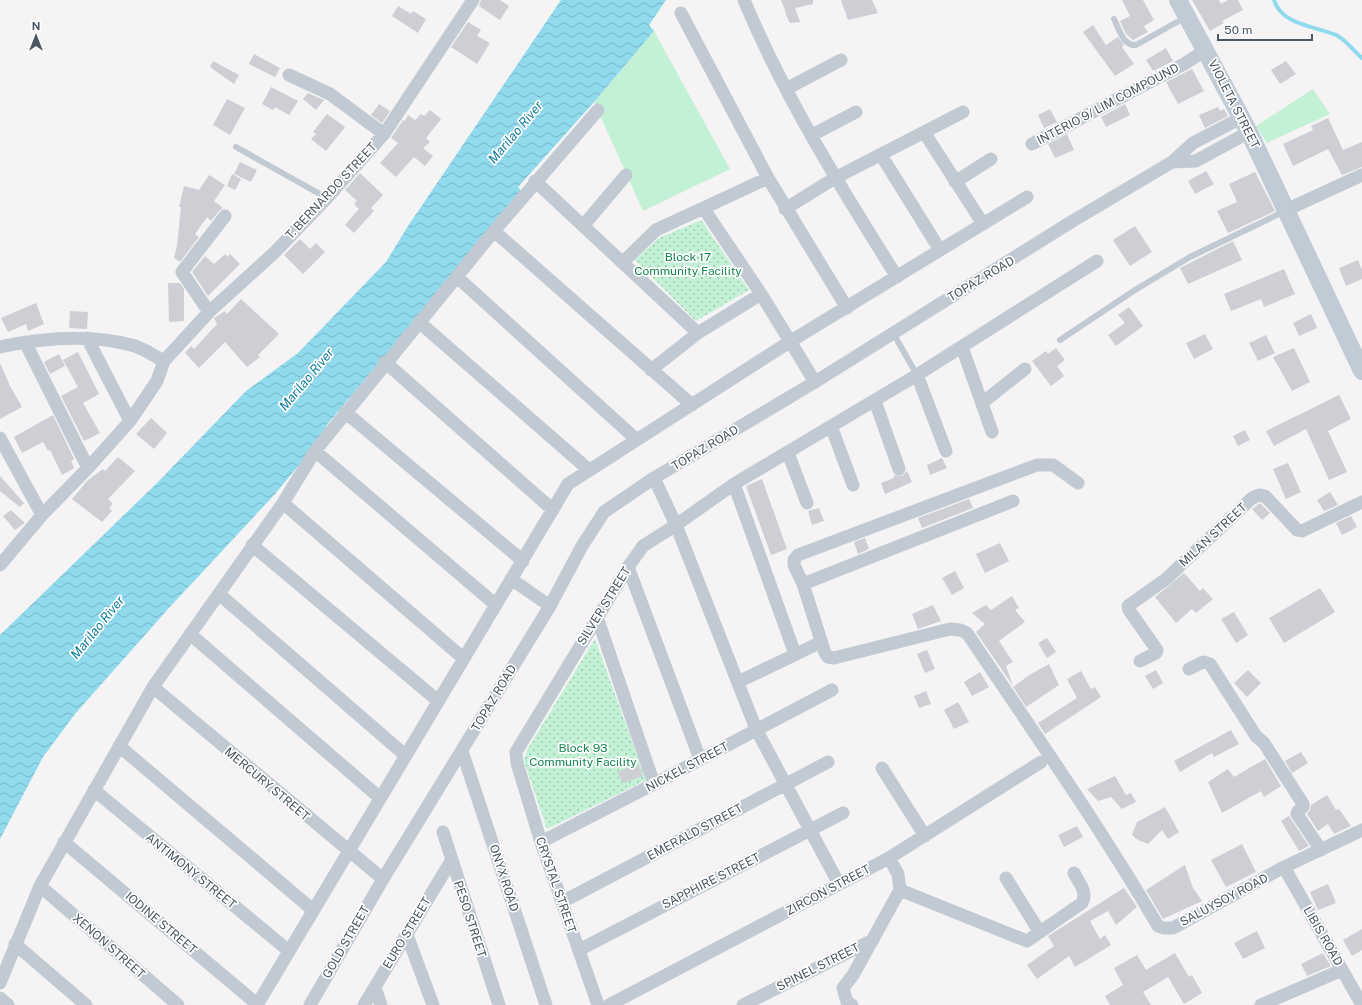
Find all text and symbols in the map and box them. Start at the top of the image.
north arrow [16,16,56,56]
scale bar [1218,16,1312,42]
text: N [32,20,40,32]
text: 50 m [1224,23,1252,37]
street label: VIOLETA STREET [1206,57,1262,151]
street label: INTERIO 9/ LIM COMPOUND [1035,61,1181,147]
water label: Marilao River [485,98,546,167]
street label: T. BERNARDO STREET [283,140,379,242]
park label: Block 17 Community Facility [634,250,742,278]
street label: TOPAZ ROAD [945,254,1017,304]
water label: Marilao River [276,345,337,414]
street label: TOPAZ ROAD [669,423,741,473]
street label: MILAN STREET [1176,500,1250,570]
street label: SILVER STREET [574,564,634,648]
water label: Marilao River [67,593,127,662]
street label: TOPAZ ROAD [469,662,519,734]
street label: NICKEL STREET [643,739,731,795]
park label: Block 93 Community Facility [529,741,637,769]
street label: MERCURY STREET [222,744,312,824]
street label: EMERALD STREET [645,801,745,863]
street label: ANTIMONY STREET [143,830,239,912]
street label: CRYSTAL STREET [533,835,579,935]
street label: ONYX ROAD [487,843,521,913]
street label: SAPPHIRE STREET [660,850,762,912]
street label: ZIRCON STREET [783,862,873,918]
street label: SALUYSOY ROAD [1177,871,1271,929]
street label: PESO STREET [451,879,489,959]
street label: IODINE STREET [123,889,199,957]
street label: EURO STREET [380,895,434,971]
street label: GOLD STREET [320,903,372,981]
street label: LIBIS ROAD [1300,904,1346,968]
street label: XENON STREET [70,911,148,981]
street label: SPINEL STREET [774,940,862,994]

